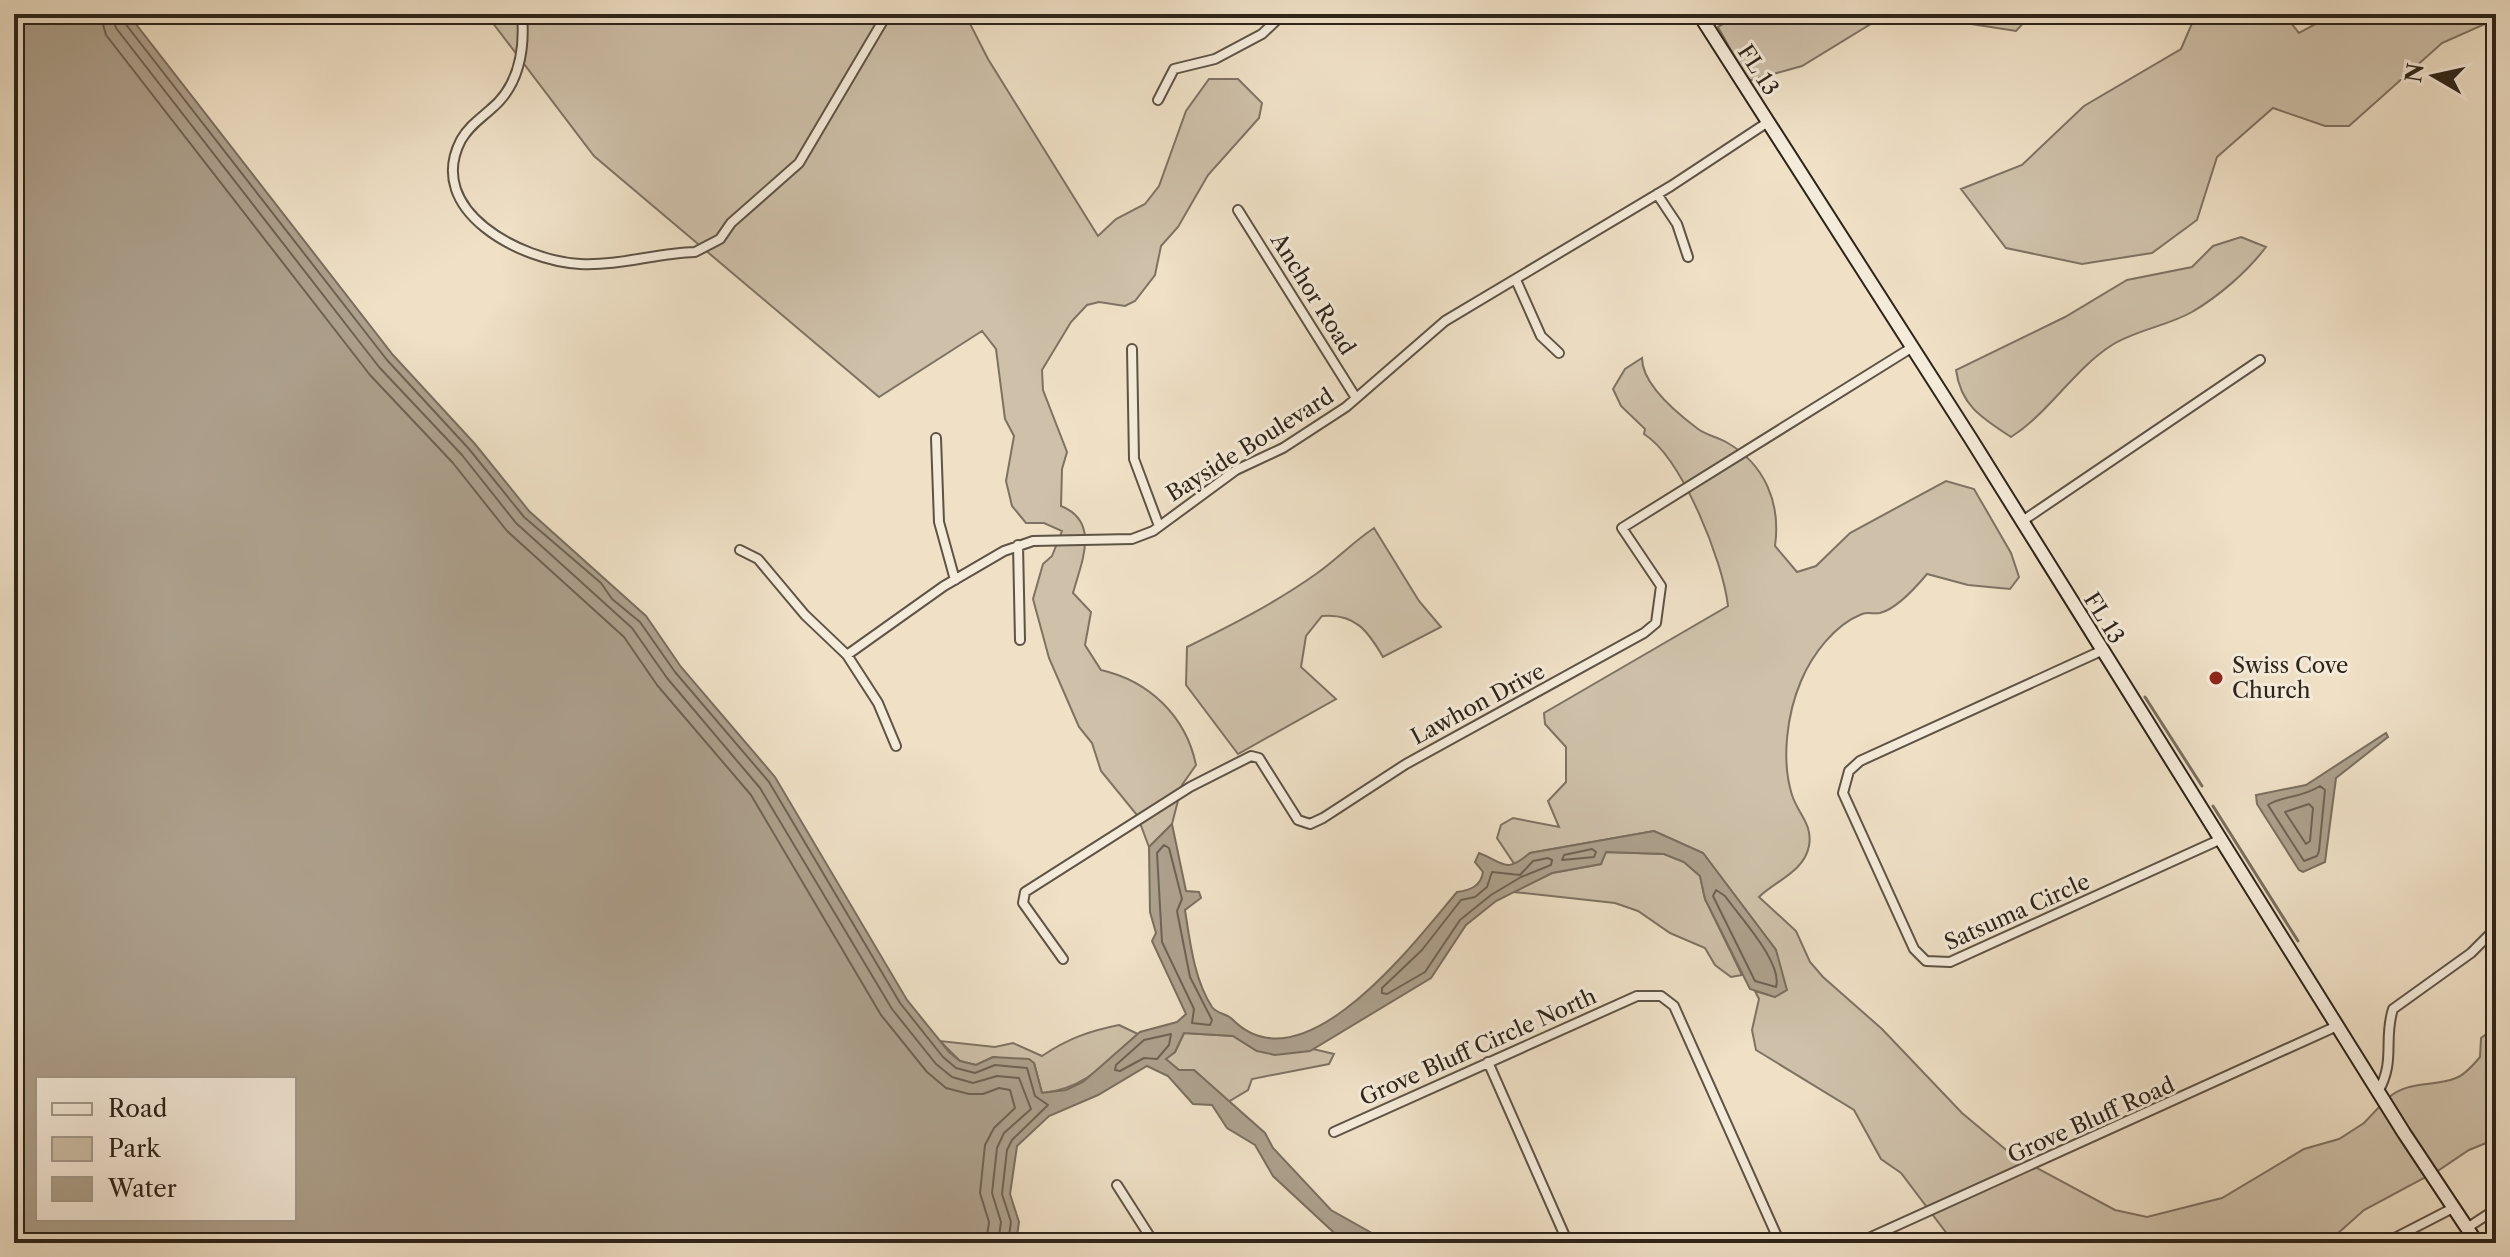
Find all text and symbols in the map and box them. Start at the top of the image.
north arrow [2394,36,2474,116]
street label: FL 13 [1732,39,1784,101]
text: N [2400,61,2430,85]
street label: Anchor Road [1264,227,1361,360]
street label: Bayside Boulevard [1161,383,1339,507]
street label: FL 13 [2078,587,2130,649]
place label: Swiss Cove Church [2232,652,2348,704]
street label: Lawhon Drive [1407,657,1549,751]
marker: Swiss Cove Church [2207,669,2225,687]
street label: Satsuma Circle [1940,868,2094,956]
street label: Grove Bluff Circle North [1356,982,1601,1111]
street label: Grove Bluff Road [2003,1071,2179,1169]
legend [36,1077,296,1221]
text: Road [108,1094,168,1123]
text: Park [108,1134,161,1163]
text: Water [107,1174,177,1203]

